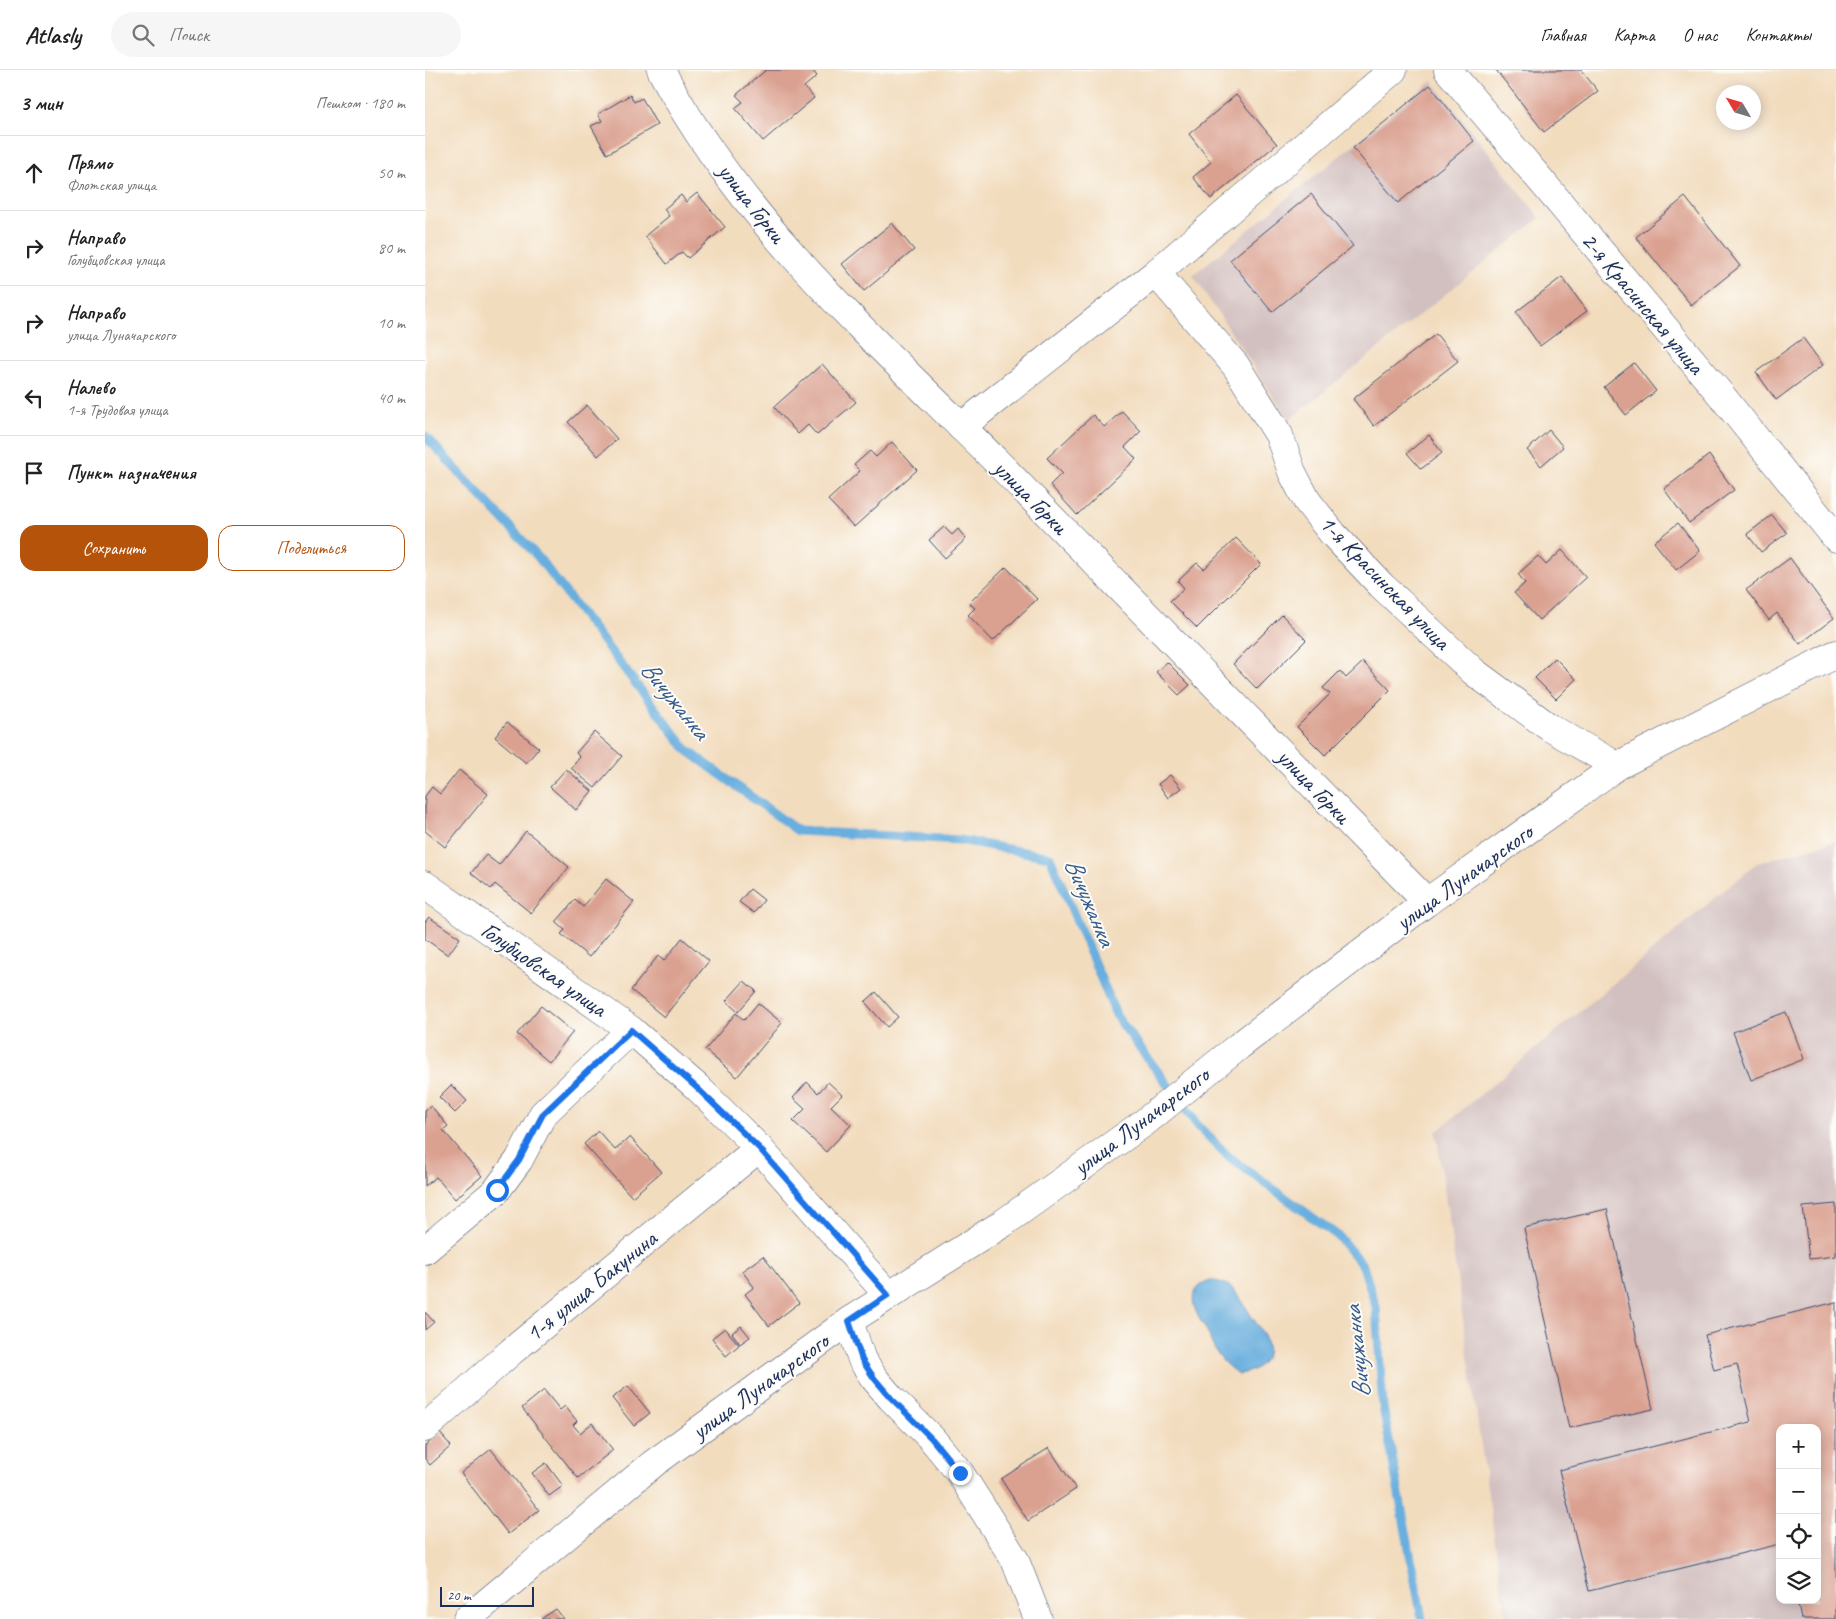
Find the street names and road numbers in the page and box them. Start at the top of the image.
street label: улица Горки [710,155,793,250]
street label: 2-я Красинская улица [1575,226,1712,381]
street label: улица Горки [986,452,1076,542]
street label: 1-я Красинская улица [1313,508,1458,657]
street label: улица Горки [1269,741,1358,831]
street label: улица Луначарского [1388,816,1541,938]
street label: Голубцовская улица [475,915,614,1024]
street label: улица Луначарского [1065,1059,1217,1183]
street label: 1-я улица Бакунина [519,1223,664,1348]
street label: улица Луначарского [684,1325,837,1447]

